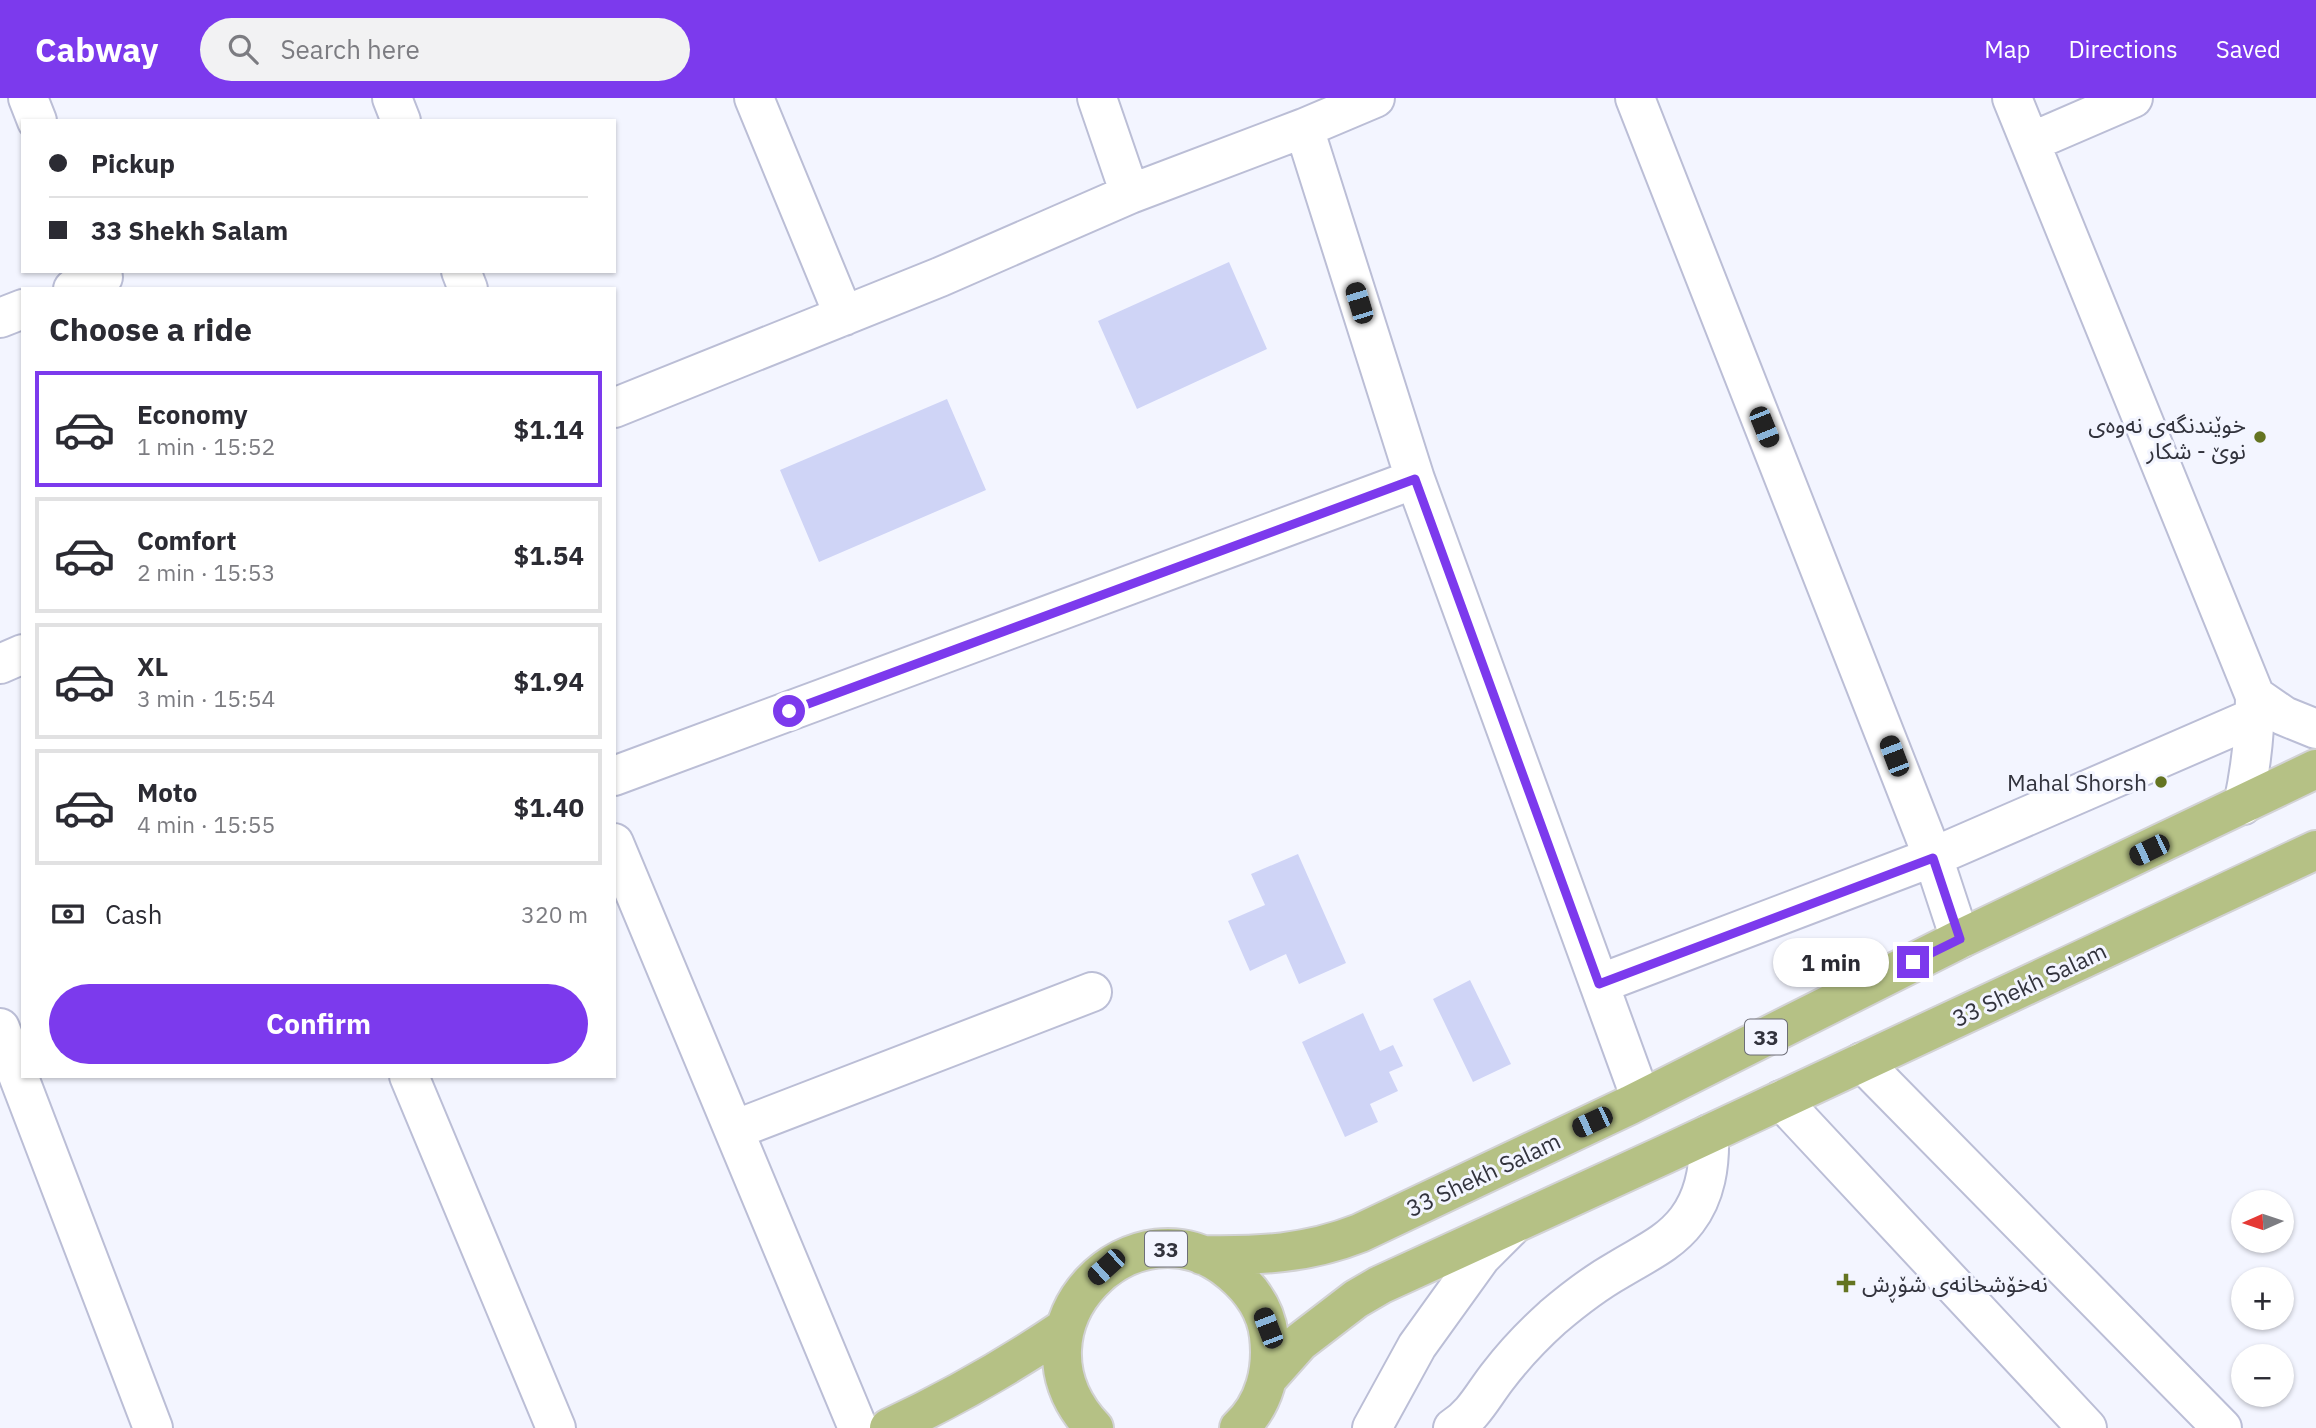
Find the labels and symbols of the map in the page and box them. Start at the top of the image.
car [1343,280,1376,326]
car [1747,404,1782,450]
place label: خوێندنگەی نەوەی نوێ - شکار [2088,409,2246,465]
marker: خوێندنگەی نەوەی نوێ - شکار [2252,429,2268,445]
route start [773,695,805,727]
car [1877,733,1912,779]
place label: Mahal Shorsh [2007,767,2147,797]
marker: Mahal Shorsh [2153,774,2169,790]
car [2126,831,2173,869]
street label: 33 Shekh Salam [1947,935,2111,1033]
callout: 1 min [1773,938,1888,986]
route end [1897,946,1929,978]
road number: 33 [1745,1020,1787,1054]
car [1569,1104,1616,1140]
street label: 33 Shekh Salam [1401,1125,1565,1223]
north arrow [2231,1190,2294,1253]
road number: 33 [1145,1232,1187,1266]
car [1084,1245,1129,1289]
place label: نەخۆشخانەی شۆڕش [1862,1268,2048,1303]
marker: نەخۆشخانەی شۆڕش [1836,1273,1856,1293]
car [1251,1305,1286,1351]

